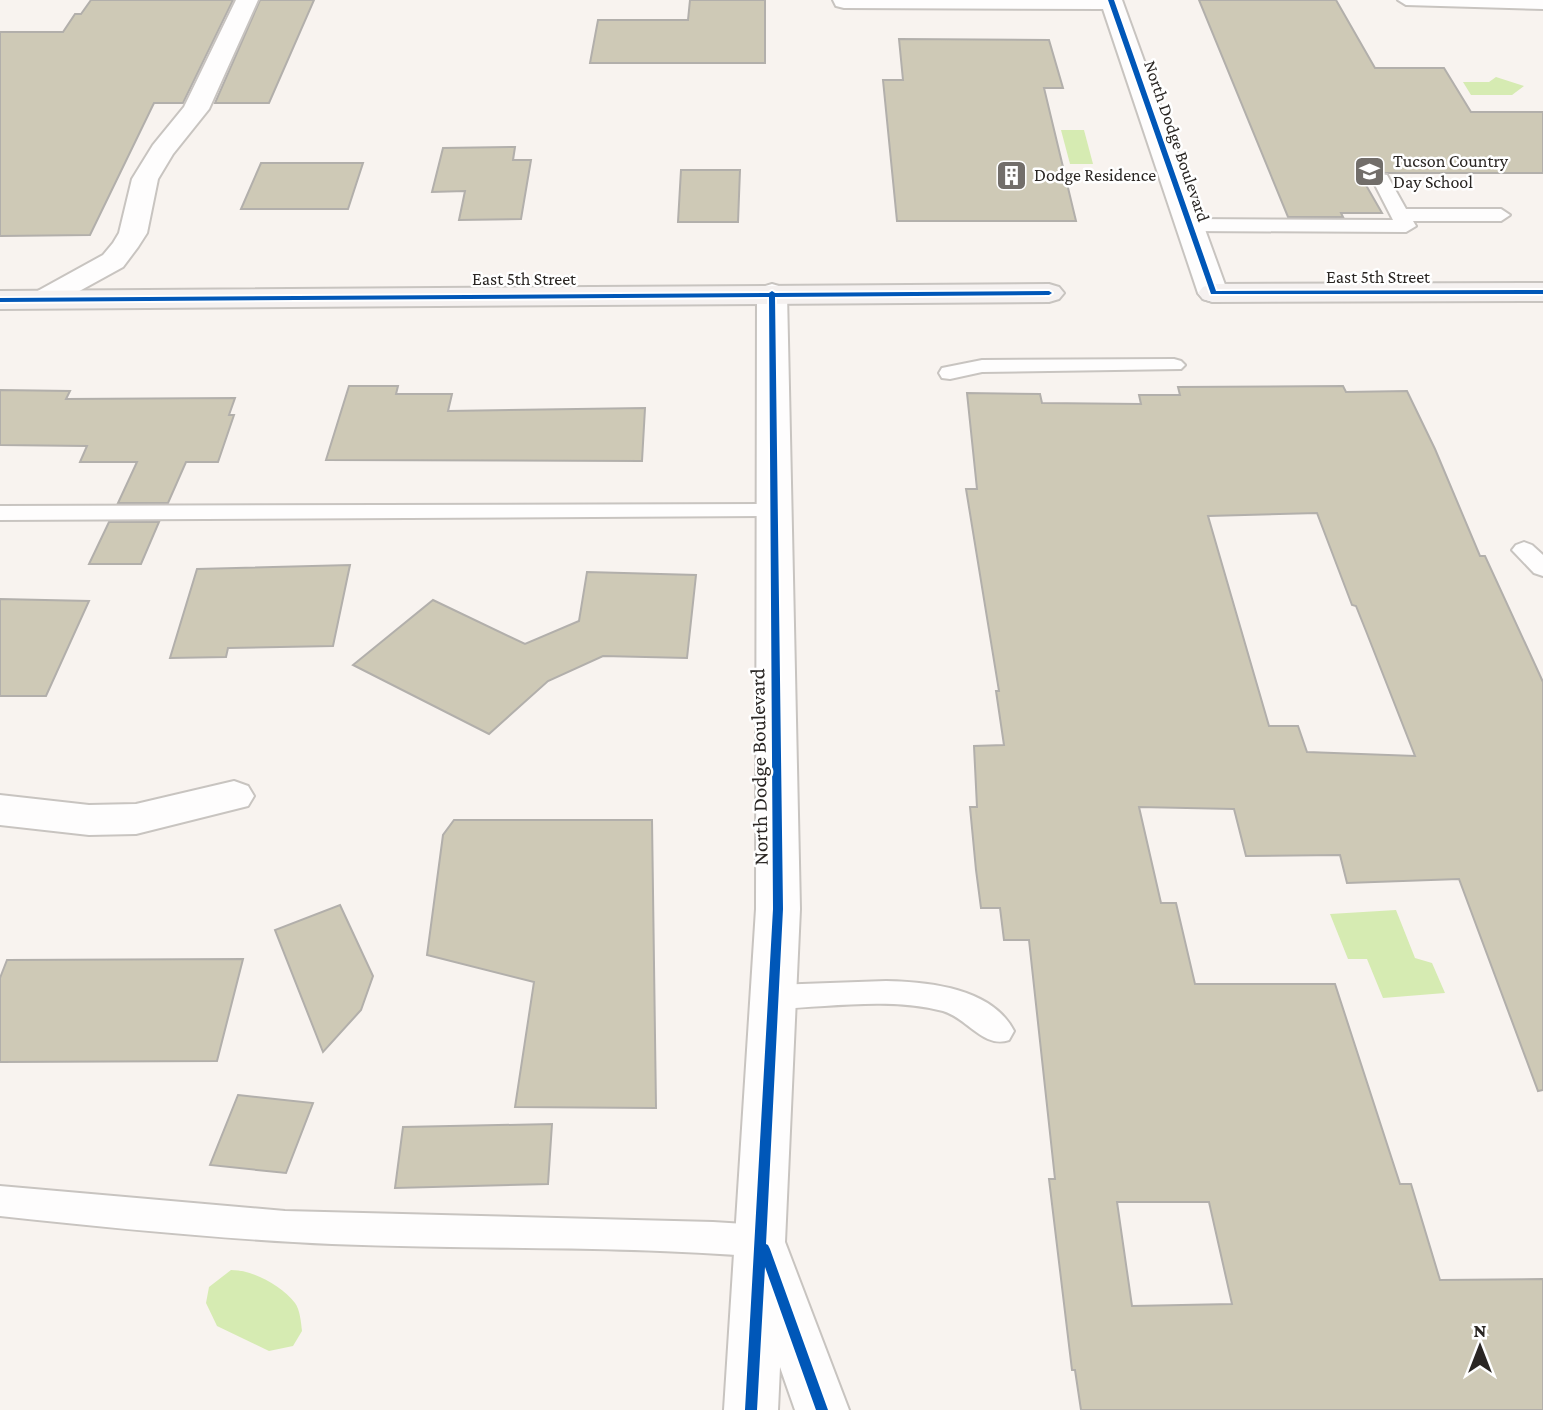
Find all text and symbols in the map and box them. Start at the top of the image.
street label: North Dodge Boulevard [1140,58,1214,225]
place label: Tucson Country Day School [1393,151,1509,192]
school or university icon: Tucson Country Day School [1353,154,1387,188]
building icon: Dodge Residence [994,158,1028,192]
place label: Dodge Residence [1034,165,1156,185]
street label: East 5th Street [1326,267,1431,287]
street label: East 5th Street [472,269,577,289]
street label: North Dodge Boulevard [745,668,773,866]
north arrow [1445,1312,1515,1382]
text: N [1474,1320,1487,1341]

